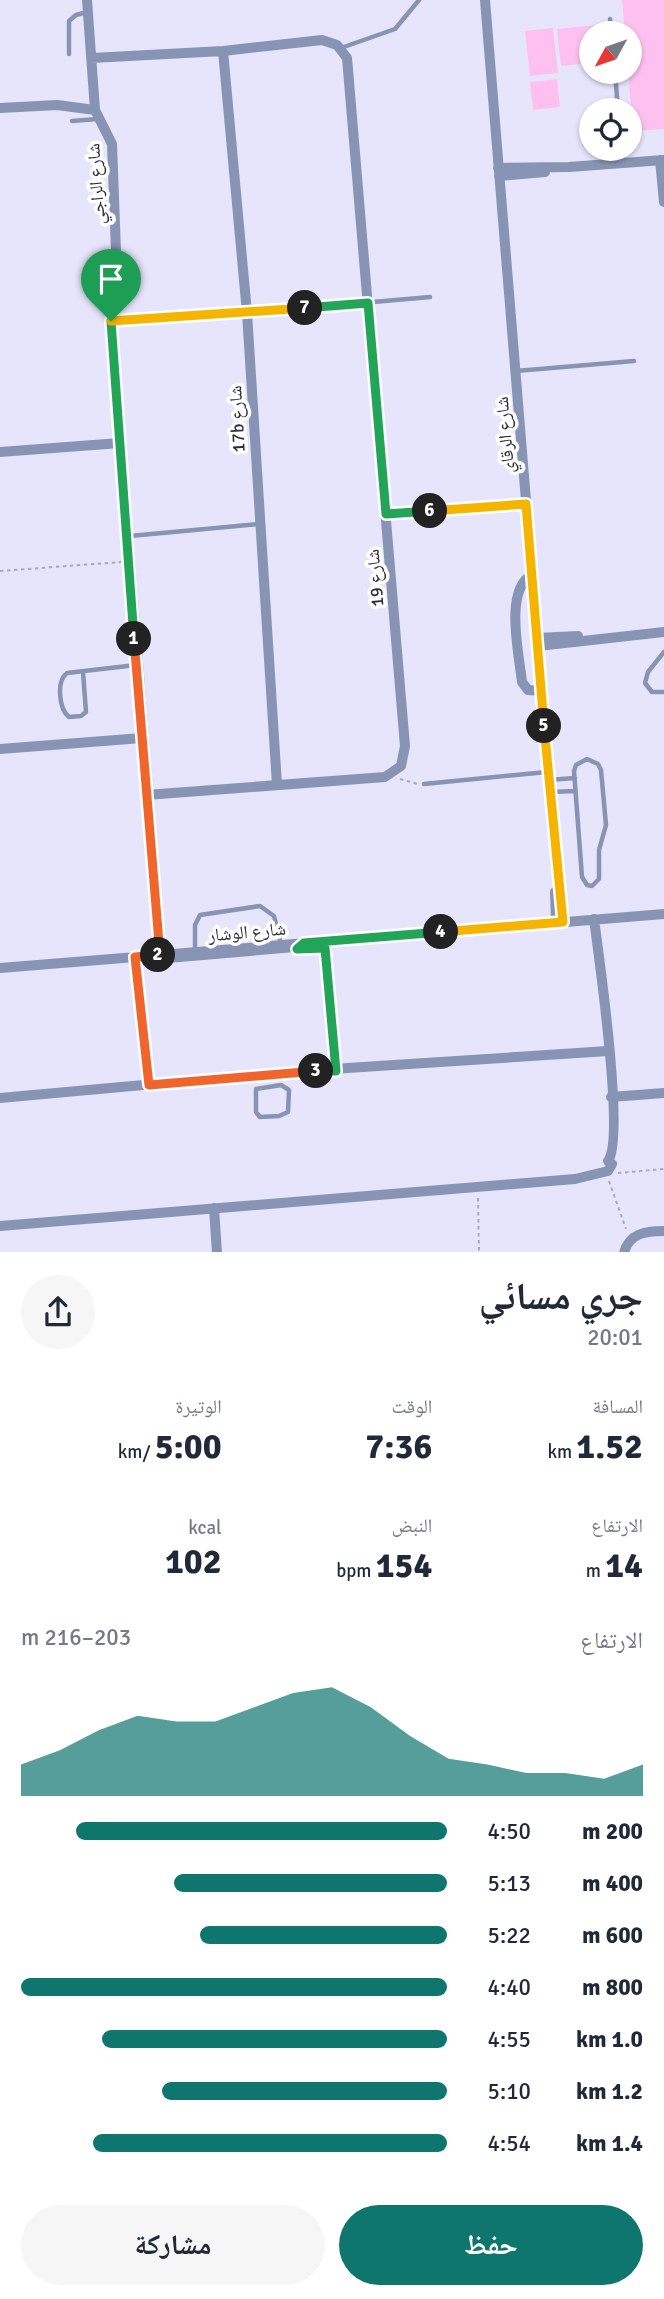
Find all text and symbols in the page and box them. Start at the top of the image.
north arrow [579,21,642,84]
map controls [579,21,642,161]
button: locate [579,98,642,161]
street label: شارع الراجي [82,142,113,225]
pin [81,249,141,321]
icon: arrive [92,260,130,298]
pin: 7 [288,290,322,326]
text: 7 [299,295,310,319]
street label: 17b شارع [224,385,250,453]
street label: شارع الرقاي [491,395,523,474]
pin: 6 [412,494,448,528]
text: 6 [424,498,435,522]
street label: شارع 19 [362,548,388,608]
pin: 1 [116,622,152,656]
text: 1 [128,626,139,650]
pin: 5 [526,708,562,744]
text: 5 [538,713,549,737]
pin: 4 [424,914,458,950]
street label: شارع الوشار [206,918,287,946]
text: 4 [435,919,446,943]
pin: 2 [140,937,176,972]
text: 2 [152,942,163,966]
pin: 3 [298,1054,334,1088]
text: 3 [310,1058,321,1082]
text: جري مسائي [479,1273,643,1320]
button: share [21,1275,95,1349]
text: 20:01 [587,1323,643,1352]
text: الوتيرة [175,1395,222,1419]
text: الوقت [391,1395,432,1419]
text: المسافة [593,1395,643,1419]
text: 5:00 [155,1425,222,1468]
text: 7:36 [365,1425,432,1468]
text: 1.52 [576,1425,643,1468]
text: /km [118,1440,155,1464]
text: km [547,1440,576,1464]
text: النبض [392,1514,432,1538]
text: الارتفاع [591,1514,643,1538]
text: kcal [188,1516,222,1540]
text: 102 [165,1540,222,1583]
text: 154 [376,1544,432,1587]
text: 14 [605,1544,643,1587]
text: bpm [336,1559,376,1583]
text: m [586,1559,605,1583]
text: 203–216 m [21,1623,131,1652]
text: الارتفاع [580,1626,643,1655]
text: 4:50 [488,1817,531,1846]
text: 200 m [582,1817,643,1846]
text: 5:13 [488,1869,531,1898]
text: 400 m [582,1869,643,1898]
text: 5:22 [488,1921,531,1950]
text: 600 m [582,1921,643,1950]
text: 4:40 [488,1973,531,2002]
text: 800 m [582,1973,643,2002]
text: 4:55 [488,2025,531,2054]
text: 1.0 km [576,2025,643,2054]
text: 5:10 [488,2077,531,2106]
text: 1.2 km [576,2077,643,2106]
text: 4:54 [488,2129,531,2158]
text: 1.4 km [576,2129,643,2158]
button: مشاركة [21,2205,325,2285]
button: حفظ [339,2205,643,2285]

